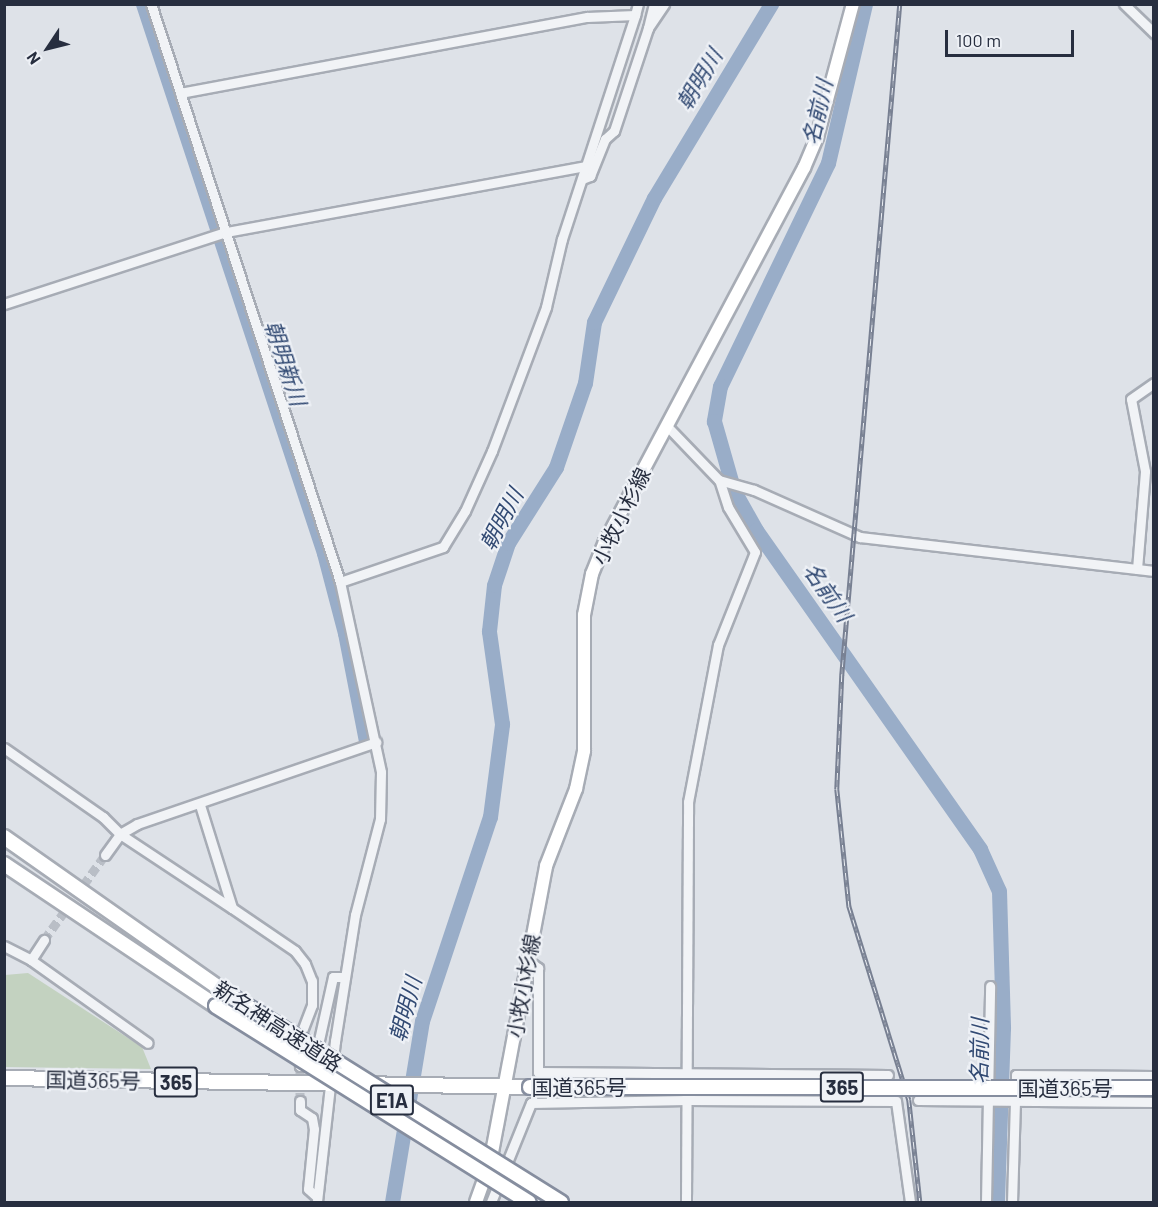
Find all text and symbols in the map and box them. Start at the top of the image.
north arrow [18,18,78,78]
scale bar [948,18,1077,56]
text: 100 m [956,29,1001,51]
water label: 朝明川 [671,44,727,114]
text: N [22,49,44,68]
water label: 名前川 [797,77,837,147]
water label: 朝明新川 [260,317,312,409]
street label: 小牧小杉線 [587,463,655,569]
water label: 朝明川 [474,484,528,554]
water label: 名前川 [798,557,858,627]
street label: 小牧小杉線 [501,932,545,1040]
water label: 朝明川 [384,974,426,1044]
street label: 新名神高速道路 [209,975,347,1077]
water label: 名前川 [965,1018,993,1084]
road number: 365 [154,1065,198,1099]
street label: 国道365号 [45,1067,141,1093]
road number: 365 [820,1070,864,1104]
street label: 国道365号 [531,1074,627,1100]
street label: 国道365号 [1017,1075,1113,1101]
road number: E1A [370,1083,414,1117]

